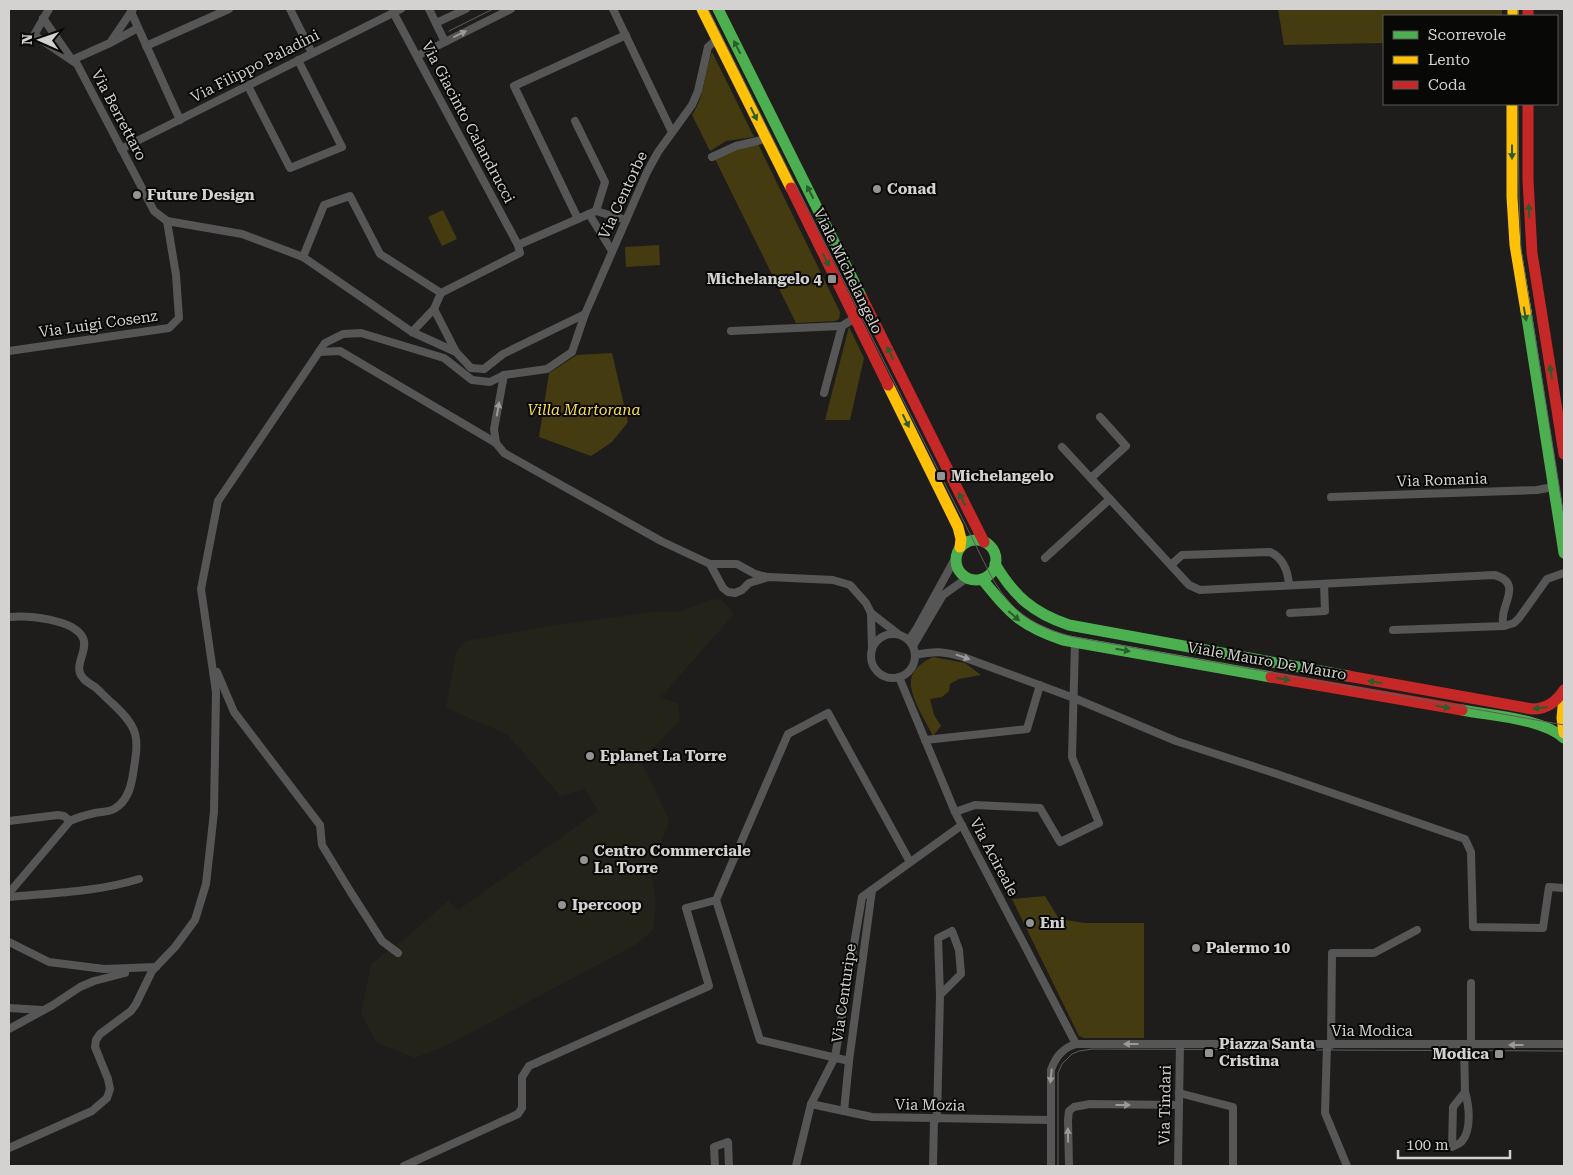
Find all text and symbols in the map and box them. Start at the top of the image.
north arrow [15,15,65,65]
legend [1383,15,1558,105]
street label: Via Filippo Paladini [188,26,322,106]
text: Scorrevole [1428,26,1506,44]
one-way arrow [453,30,467,38]
text: N [19,34,35,45]
street label: Via Giacinto Calandrucci [418,38,519,206]
one-way arrow [733,40,741,54]
text: Lento [1428,51,1470,69]
street label: Via Berrettaro [87,66,151,164]
text: Coda [1428,76,1466,94]
one-way arrow [750,107,758,122]
one-way arrow [1508,145,1516,161]
street label: Via Centorbe [595,148,651,242]
place label: Conad [887,180,936,198]
marker: Conad [871,183,883,195]
one-way arrow [806,185,814,199]
place label: Future Design [147,186,255,204]
marker: Future Design [131,189,143,201]
one-way arrow [1525,203,1533,219]
street label: Viale Michelangelo [810,205,886,337]
one-way arrow [822,253,830,267]
place label: Michelangelo 4 [707,270,823,288]
marker: Michelangelo 4 [826,273,838,285]
street label: Via Luigi Cosenz [37,307,159,341]
one-way arrow [1521,307,1529,323]
one-way arrow [886,346,894,360]
one-way arrow [1546,363,1554,379]
one-way arrow [494,401,502,417]
park label: Villa Martorana [527,401,641,419]
one-way arrow [901,414,910,429]
place label: Michelangelo [951,467,1054,485]
street label: Via Romania [1396,469,1488,491]
marker: Michelangelo [935,470,947,482]
one-way arrow [958,491,966,506]
one-way arrow [1007,610,1020,621]
street label: Viale Mauro De Mauro [1186,638,1348,684]
one-way arrow [1115,647,1131,655]
one-way arrow [956,653,971,661]
one-way arrow [1275,675,1291,683]
one-way arrow [1366,678,1382,686]
one-way arrow [1435,703,1451,711]
one-way arrow [1532,704,1548,712]
place label: Eplanet La Torre [600,747,727,765]
marker: Eplanet La Torre [584,750,596,762]
street label: Via Acireale [966,815,1022,899]
place label: Centro Commerciale La Torre [594,842,751,877]
marker: Centro Commerciale La Torre [578,854,590,866]
place label: Ipercoop [572,896,642,914]
marker: Ipercoop [556,899,568,911]
place label: Eni [1040,914,1065,932]
marker: Eni [1024,917,1036,929]
place label: Palermo 10 [1206,939,1291,957]
street label: Via Centuripe [828,942,860,1044]
marker: Palermo 10 [1190,942,1202,954]
street label: Via Modica [1331,1022,1413,1040]
place label: Piazza Santa Cristina [1219,1035,1315,1070]
one-way arrow [1123,1040,1139,1048]
one-way arrow [1507,1041,1523,1049]
place label: Modica [1432,1045,1489,1063]
marker: Piazza Santa Cristina [1203,1047,1215,1059]
marker: Modica [1493,1048,1505,1060]
street label: Via Tindari [1155,1064,1175,1145]
one-way arrow [1047,1068,1055,1084]
street label: Via Mozia [895,1095,965,1115]
one-way arrow [1115,1101,1131,1109]
one-way arrow [1064,1127,1072,1143]
scale bar [1398,1128,1510,1160]
text: 100 m [1406,1136,1449,1154]

